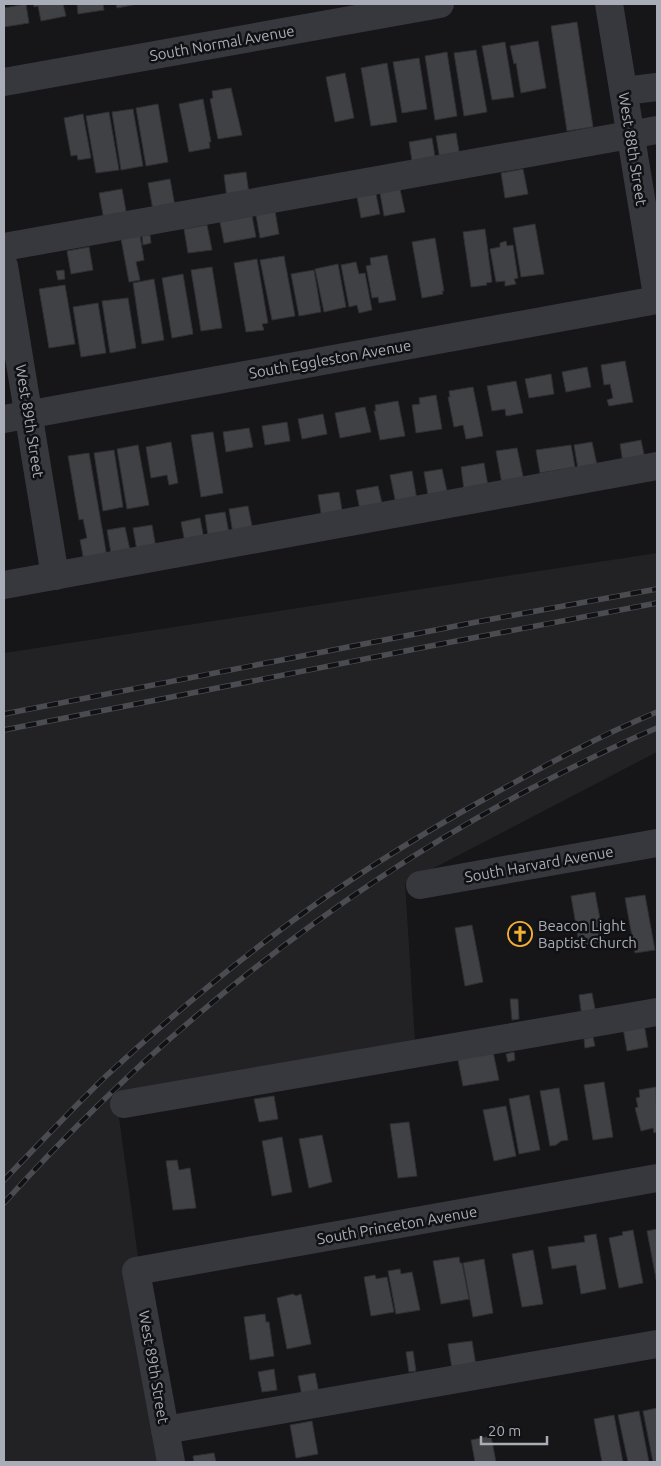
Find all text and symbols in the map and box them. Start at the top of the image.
street label: South Normal Avenue [148,22,296,64]
street label: West 88th Street [616,91,650,207]
street label: South Eggleston Avenue [248,336,412,382]
street label: West 89th Street [13,363,47,479]
street label: South Harvard Avenue [463,843,615,885]
place label: Beacon Light Baptist Church [538,917,637,951]
church icon: Beacon Light Baptist Church [507,921,533,947]
street label: South Princeton Avenue [316,1203,478,1247]
street label: West 89th Street [136,1309,172,1425]
scale bar [481,1414,547,1446]
text: 20 m [488,1422,521,1439]

